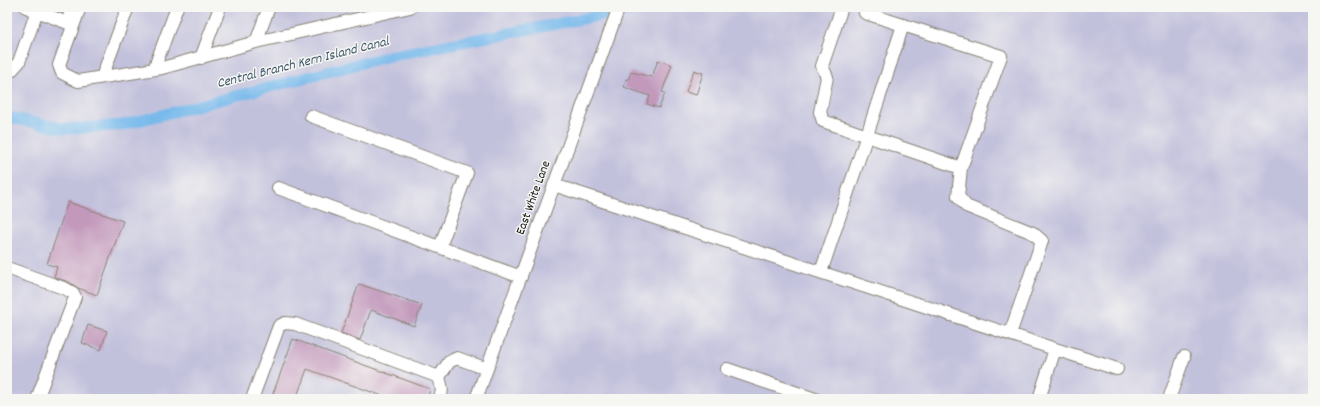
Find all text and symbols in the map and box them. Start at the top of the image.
water label: Central Branch Kern Island Canal [215,32,393,94]
street label: East White Lane [512,158,556,238]

